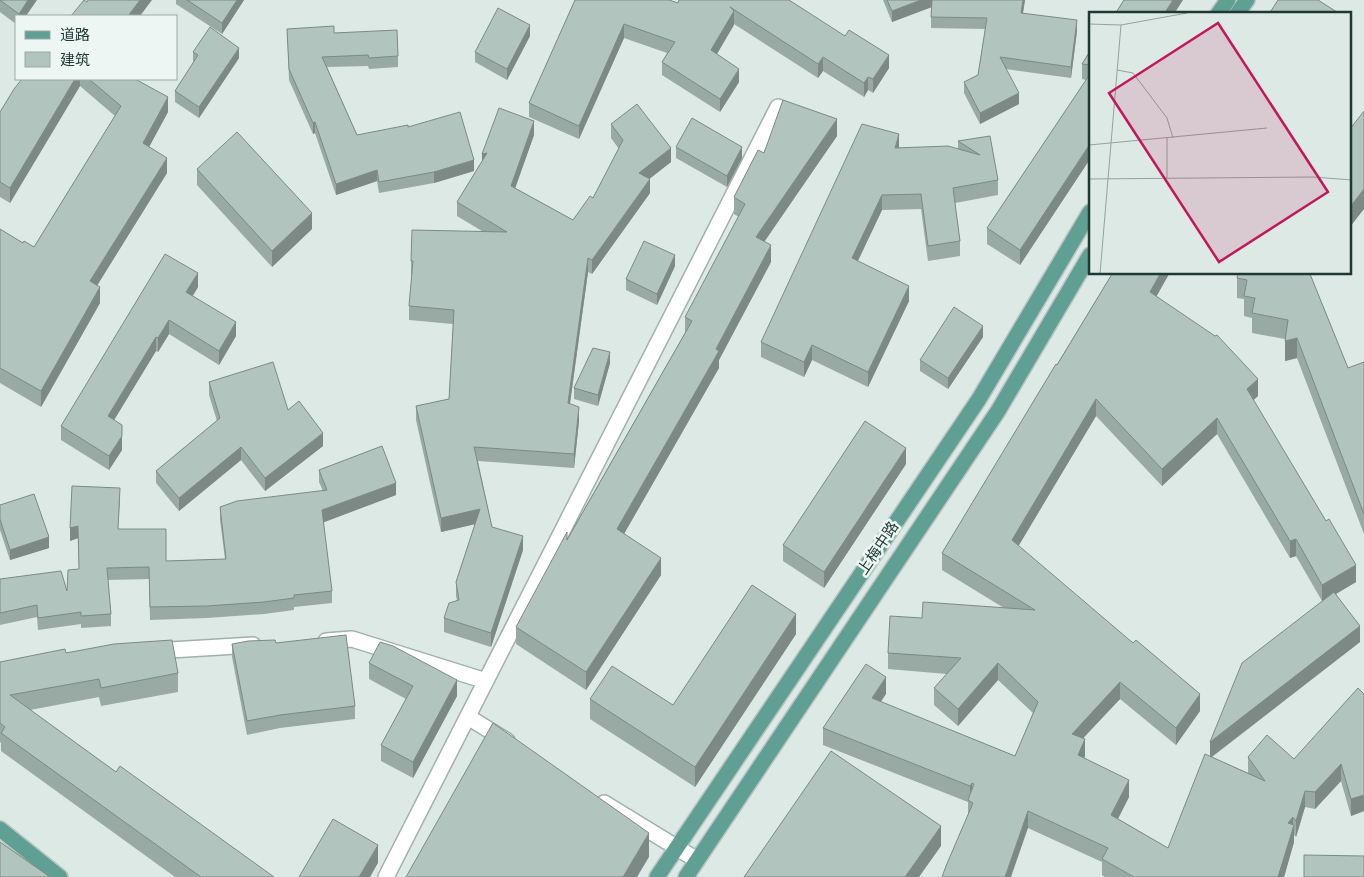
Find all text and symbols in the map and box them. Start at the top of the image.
inset map [1089,12,1352,275]
legend [15,15,178,80]
text: 道路 [60,27,90,46]
text: 建筑 [60,52,90,71]
street label: 上梅中路 [855,519,904,579]

